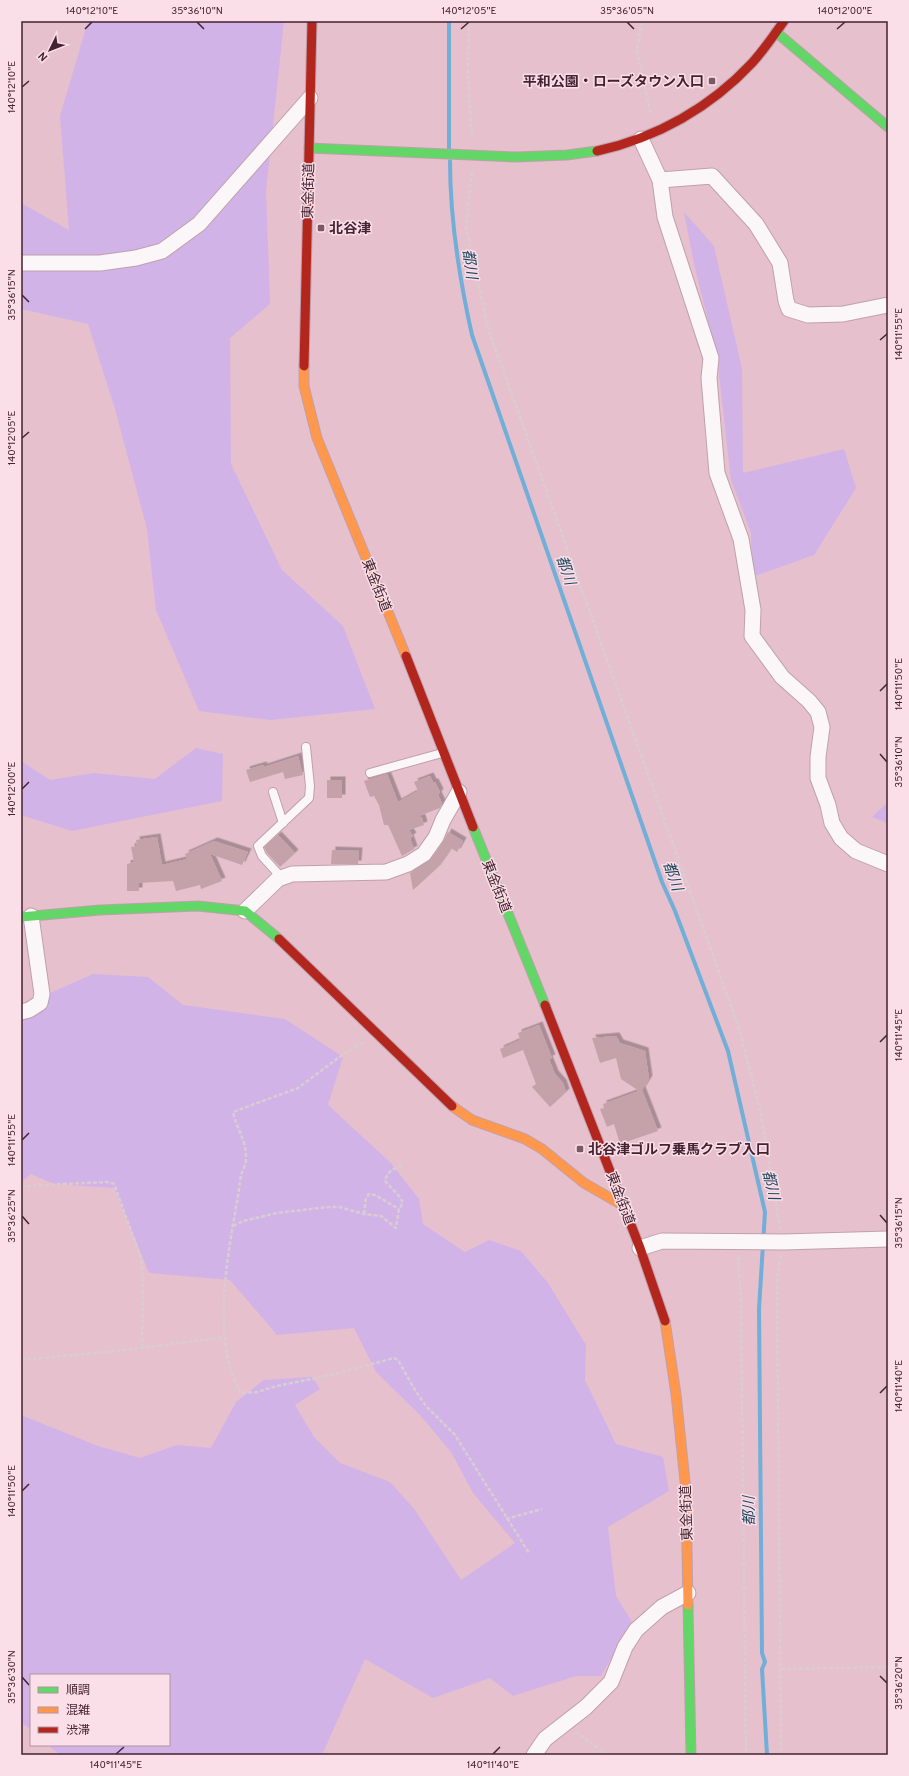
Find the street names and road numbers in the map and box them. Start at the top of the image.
street label: 東金街道 [301,163,318,219]
street label: 東金街道 [357,556,394,615]
street label: 東金街道 [477,857,514,916]
street label: 東金街道 [602,1169,638,1228]
street label: 東金街道 [678,1485,697,1541]

